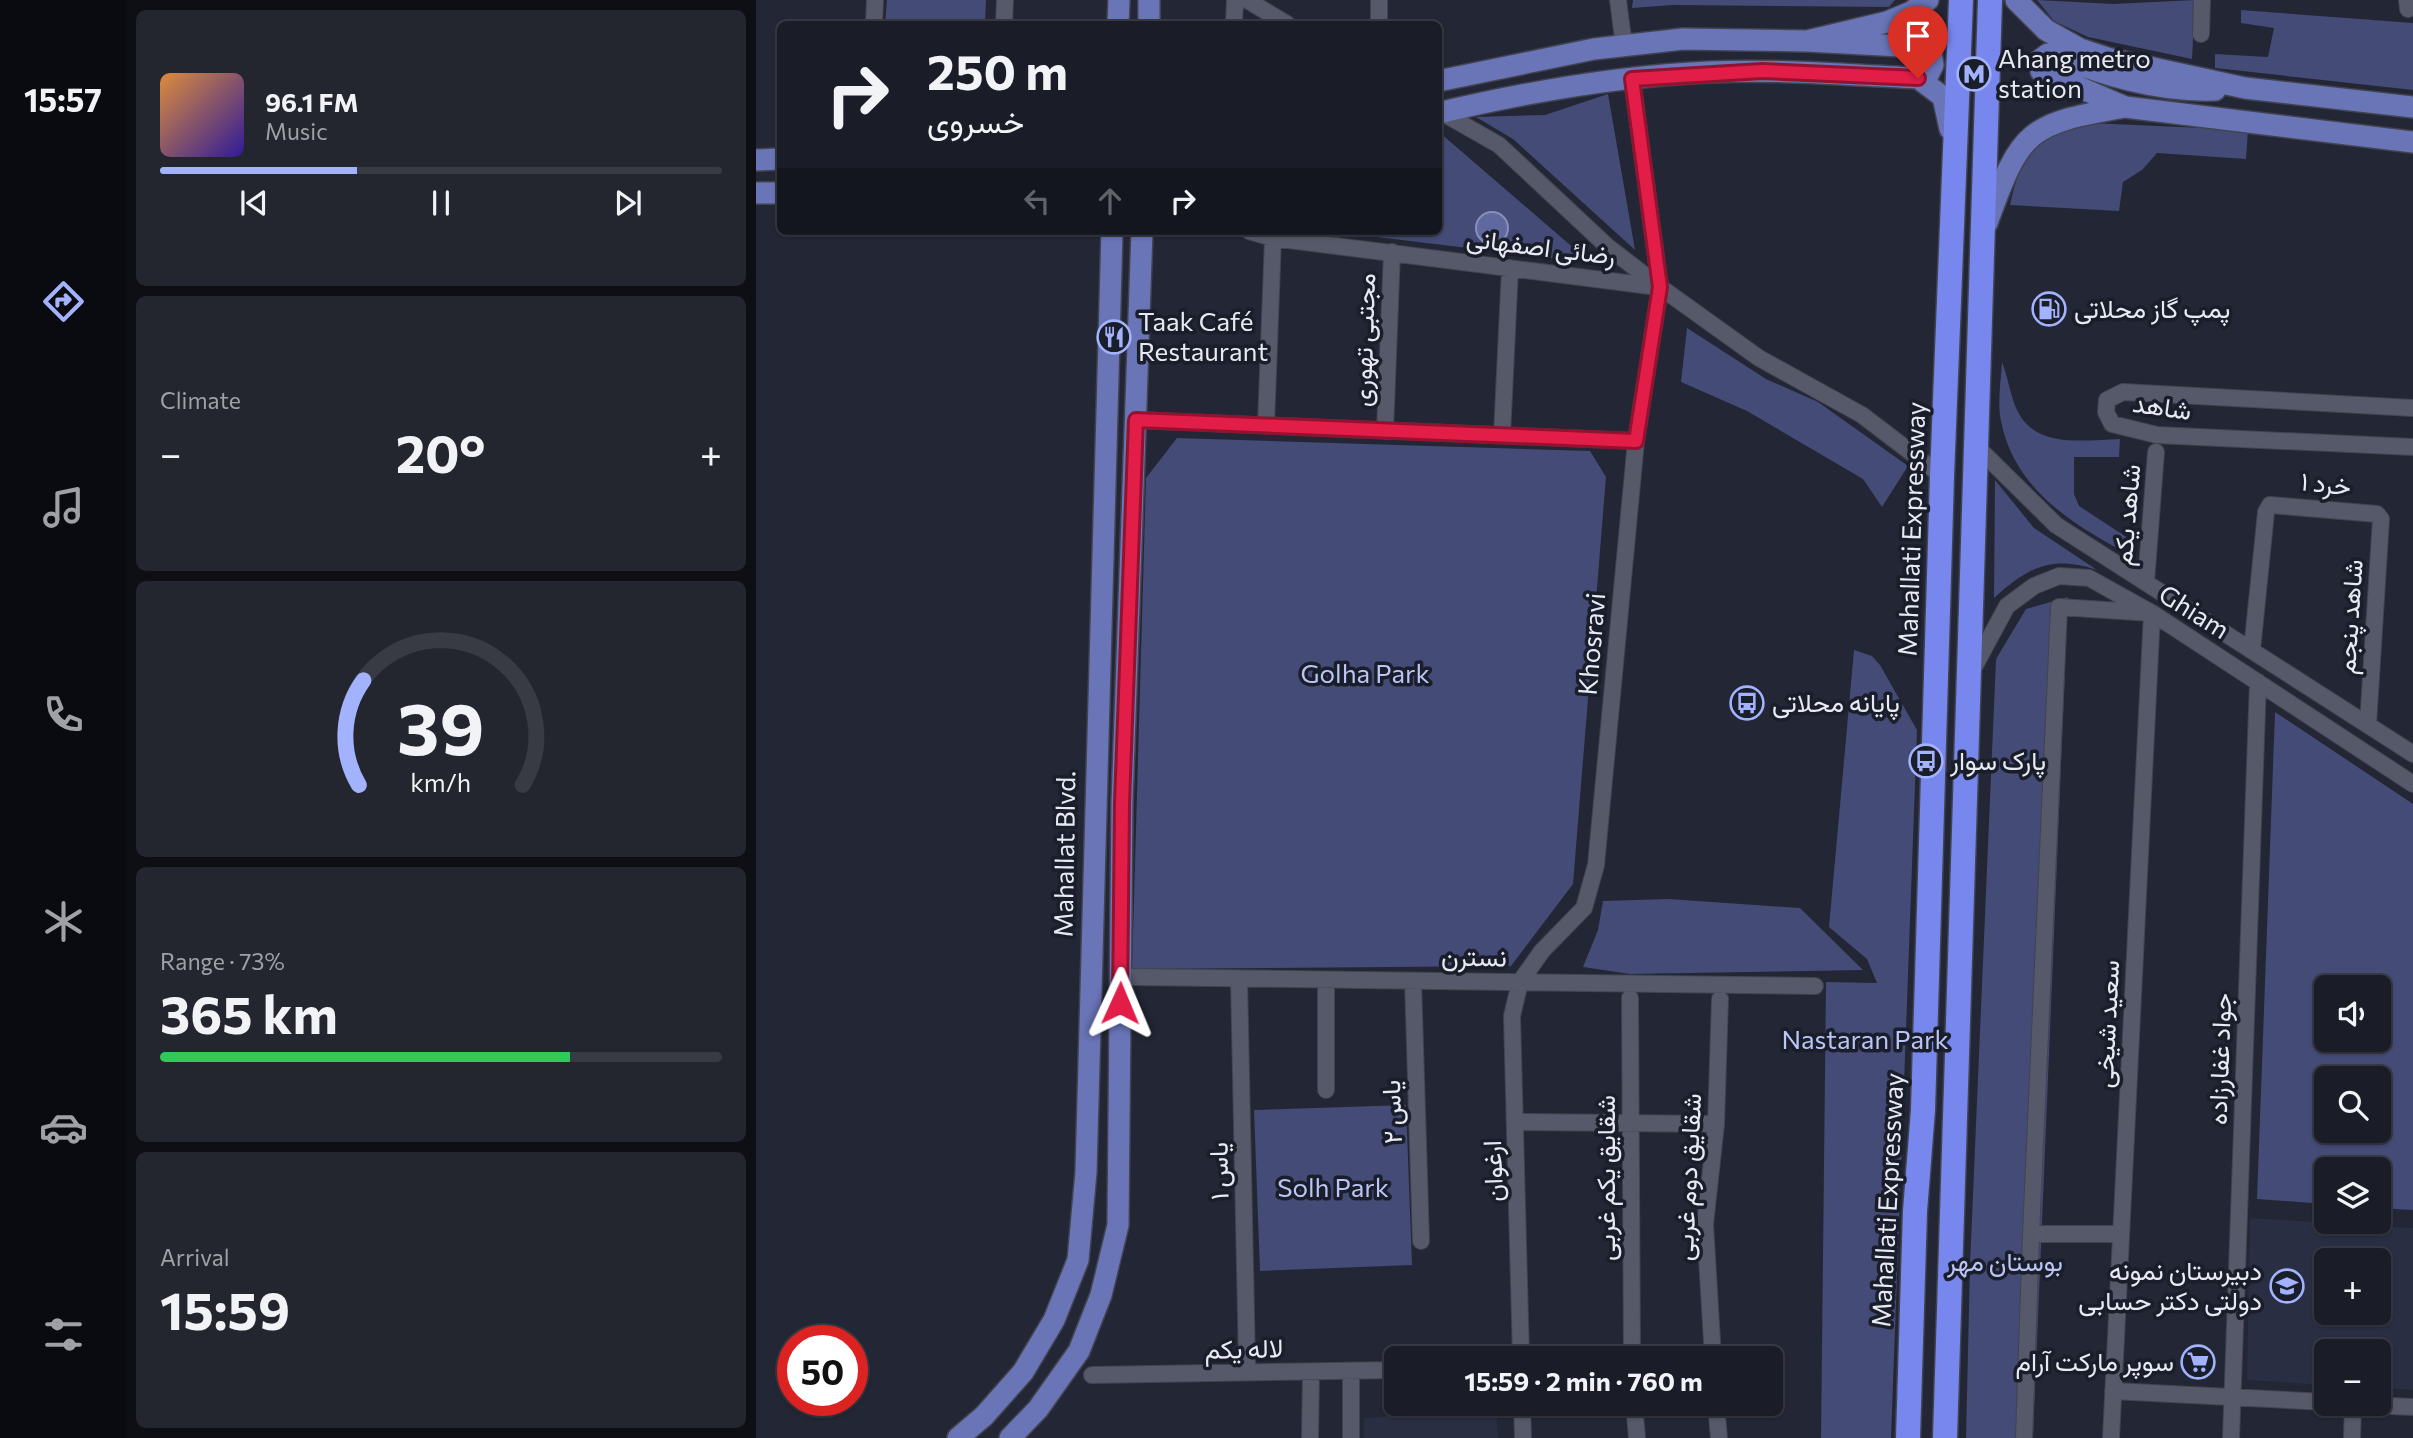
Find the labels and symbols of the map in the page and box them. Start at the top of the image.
pin [1888,6,1948,78]
place label: Ahang metro station [1998,42,2151,103]
metro station icon: Ahang metro station [1955,55,1993,93]
street label: رضائی اصفهانی [1465,221,1618,272]
street label: مجتبی تهوری [1345,272,1382,407]
fuel station icon: پمپ گاز محلاتی [2030,290,2068,328]
place label: پمپ گاز محلاتی [2074,292,2230,327]
place label: Taak Café Restaurant [1138,305,1268,366]
restaurant icon: Taak Café Restaurant [1095,318,1133,356]
street label: شاهد [2131,386,2194,425]
street label: Mahallati Expressway [1891,401,1930,657]
street label: شاهد یکم [2106,463,2148,567]
street label: خرد ۱ [2299,464,2353,503]
street label: شاهد پنجم [2329,558,2372,676]
street label: Ghiam [2154,577,2236,644]
street label: Khosravi [1571,591,1610,696]
park label: Golha Park [1300,657,1430,688]
bus stop icon: پایانه محلاتی [1728,684,1766,722]
place label: پایانه محلاتی [1772,686,1900,721]
bus stop icon: پارک سوار [1907,742,1945,780]
place label: پارک سوار [1949,744,2046,779]
street label: Mahallat Blvd. [1047,770,1080,938]
street label: نسترن [1441,939,1507,974]
street label: سعید شیخی [2087,959,2126,1089]
position arrow [1083,966,1157,1040]
street label: جواد غفارزاده [2201,992,2238,1125]
park label: Nastaran Park [1781,1023,1949,1054]
street label: Mahallati Expressway [1864,1072,1909,1328]
street label: یاس ۲ [1374,1079,1409,1145]
street label: شقایق دوم غربی [1667,1092,1709,1262]
street label: شقایق یکم غربی [1589,1095,1623,1261]
street label: ارغوان [1475,1140,1510,1202]
street label: یاس ۱ [1201,1142,1236,1200]
park label: Solh Park [1277,1171,1389,1202]
park label: بوستان مهر [1946,1245,2063,1278]
place label: دبیرستان نمونه دولتی دکتر حسابی [2078,1254,2262,1317]
school or university icon: دبیرستان نمونه دولتی دکتر حسابی [2268,1267,2306,1305]
speed limit sign: 50 [777,1325,868,1416]
street label: لاله یکم [1204,1331,1284,1367]
supermarket icon: سوپر مارکت آرام [2179,1343,2217,1381]
place label: سوپر مارکت آرام [2015,1345,2174,1380]

